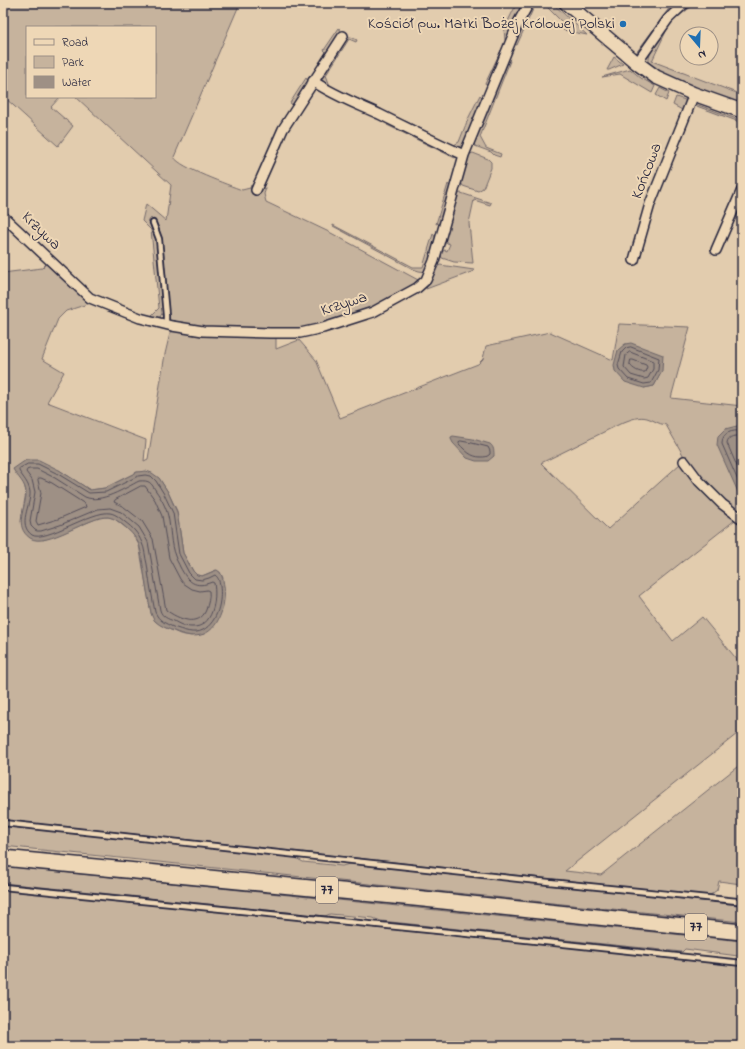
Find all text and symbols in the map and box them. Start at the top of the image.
place label: Kościół pw. Matki Bożej Królowej Polski [368,12,615,36]
marker: Kościół pw. Matki Bożej Królowej Polski [618,19,628,29]
legend [26,26,156,98]
north arrow [679,26,719,66]
text: Road [62,34,88,52]
text: N [696,46,708,63]
text: Park [62,54,84,72]
text: Water [62,74,91,92]
street label: Końcowa [625,139,669,203]
street label: Krzywa [16,206,66,256]
street label: Krzywa [318,285,370,323]
road number: 77 [316,877,338,903]
road number: 77 [685,914,707,940]

